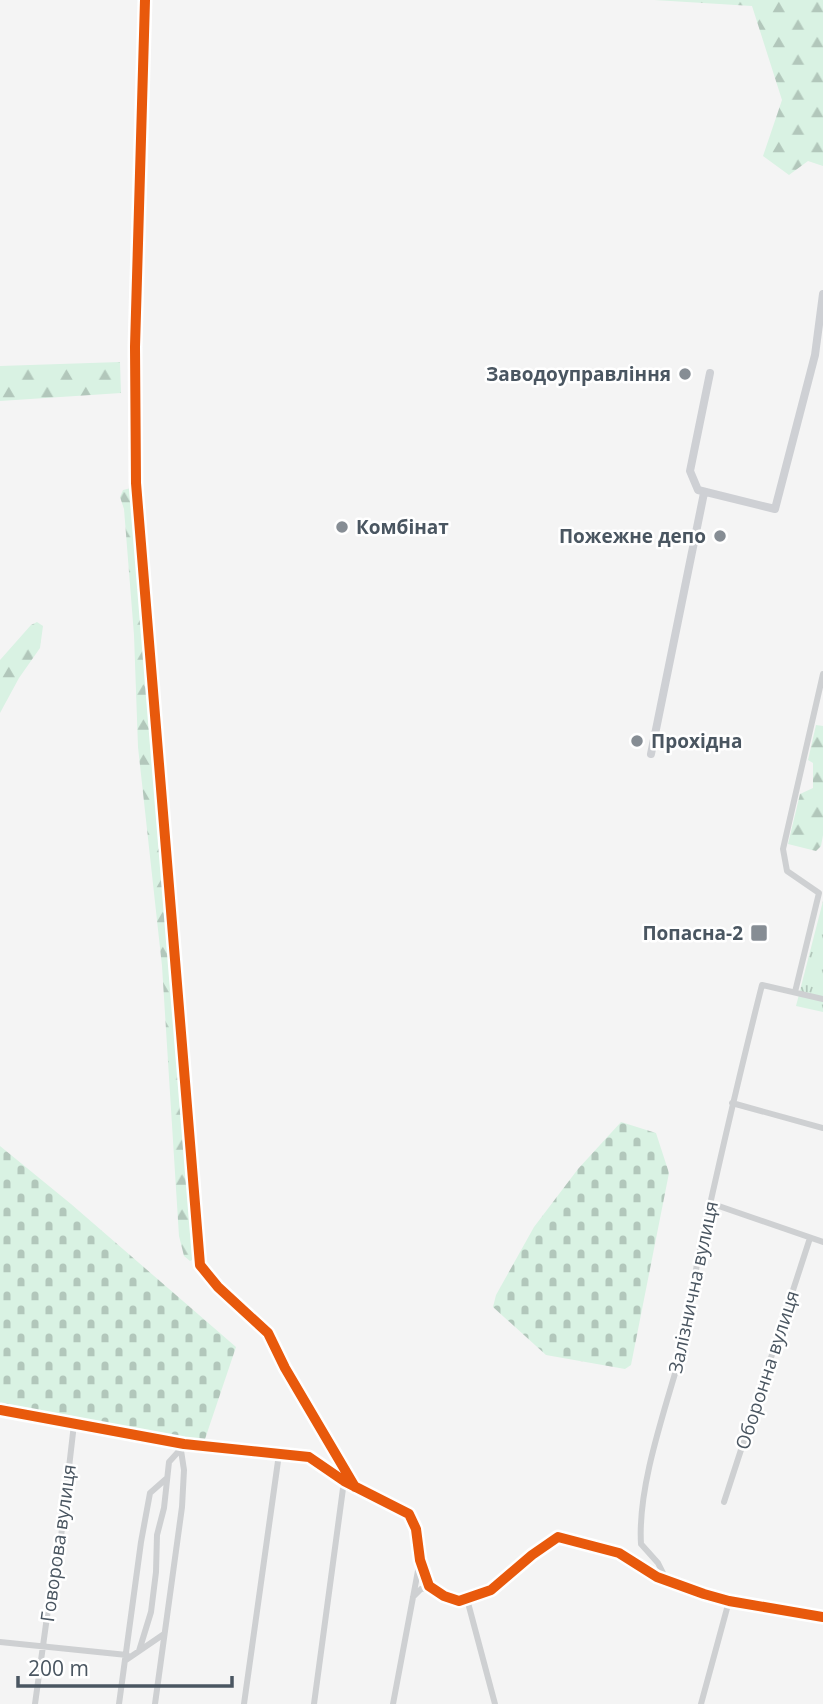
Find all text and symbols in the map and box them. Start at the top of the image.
place label: Заводоуправління [486,361,671,387]
marker: Заводоуправління [677,366,693,382]
place label: Комбінат [356,514,449,540]
marker: Комбінат [334,519,350,535]
place label: Пожежне депо [559,523,706,549]
marker: Пожежне депо [712,528,728,544]
place label: Прохідна [651,728,742,754]
marker: Прохідна [629,733,645,749]
place label: Попасна-2 [642,920,743,946]
marker: Попасна-2 [749,923,769,943]
street label: Залізнична вулиця [662,1198,724,1376]
street label: Оборонна вулиця [729,1287,805,1453]
street label: Говорова вулиця [34,1463,82,1623]
scale bar [18,1644,231,1688]
text: 200 m [28,1654,89,1682]

